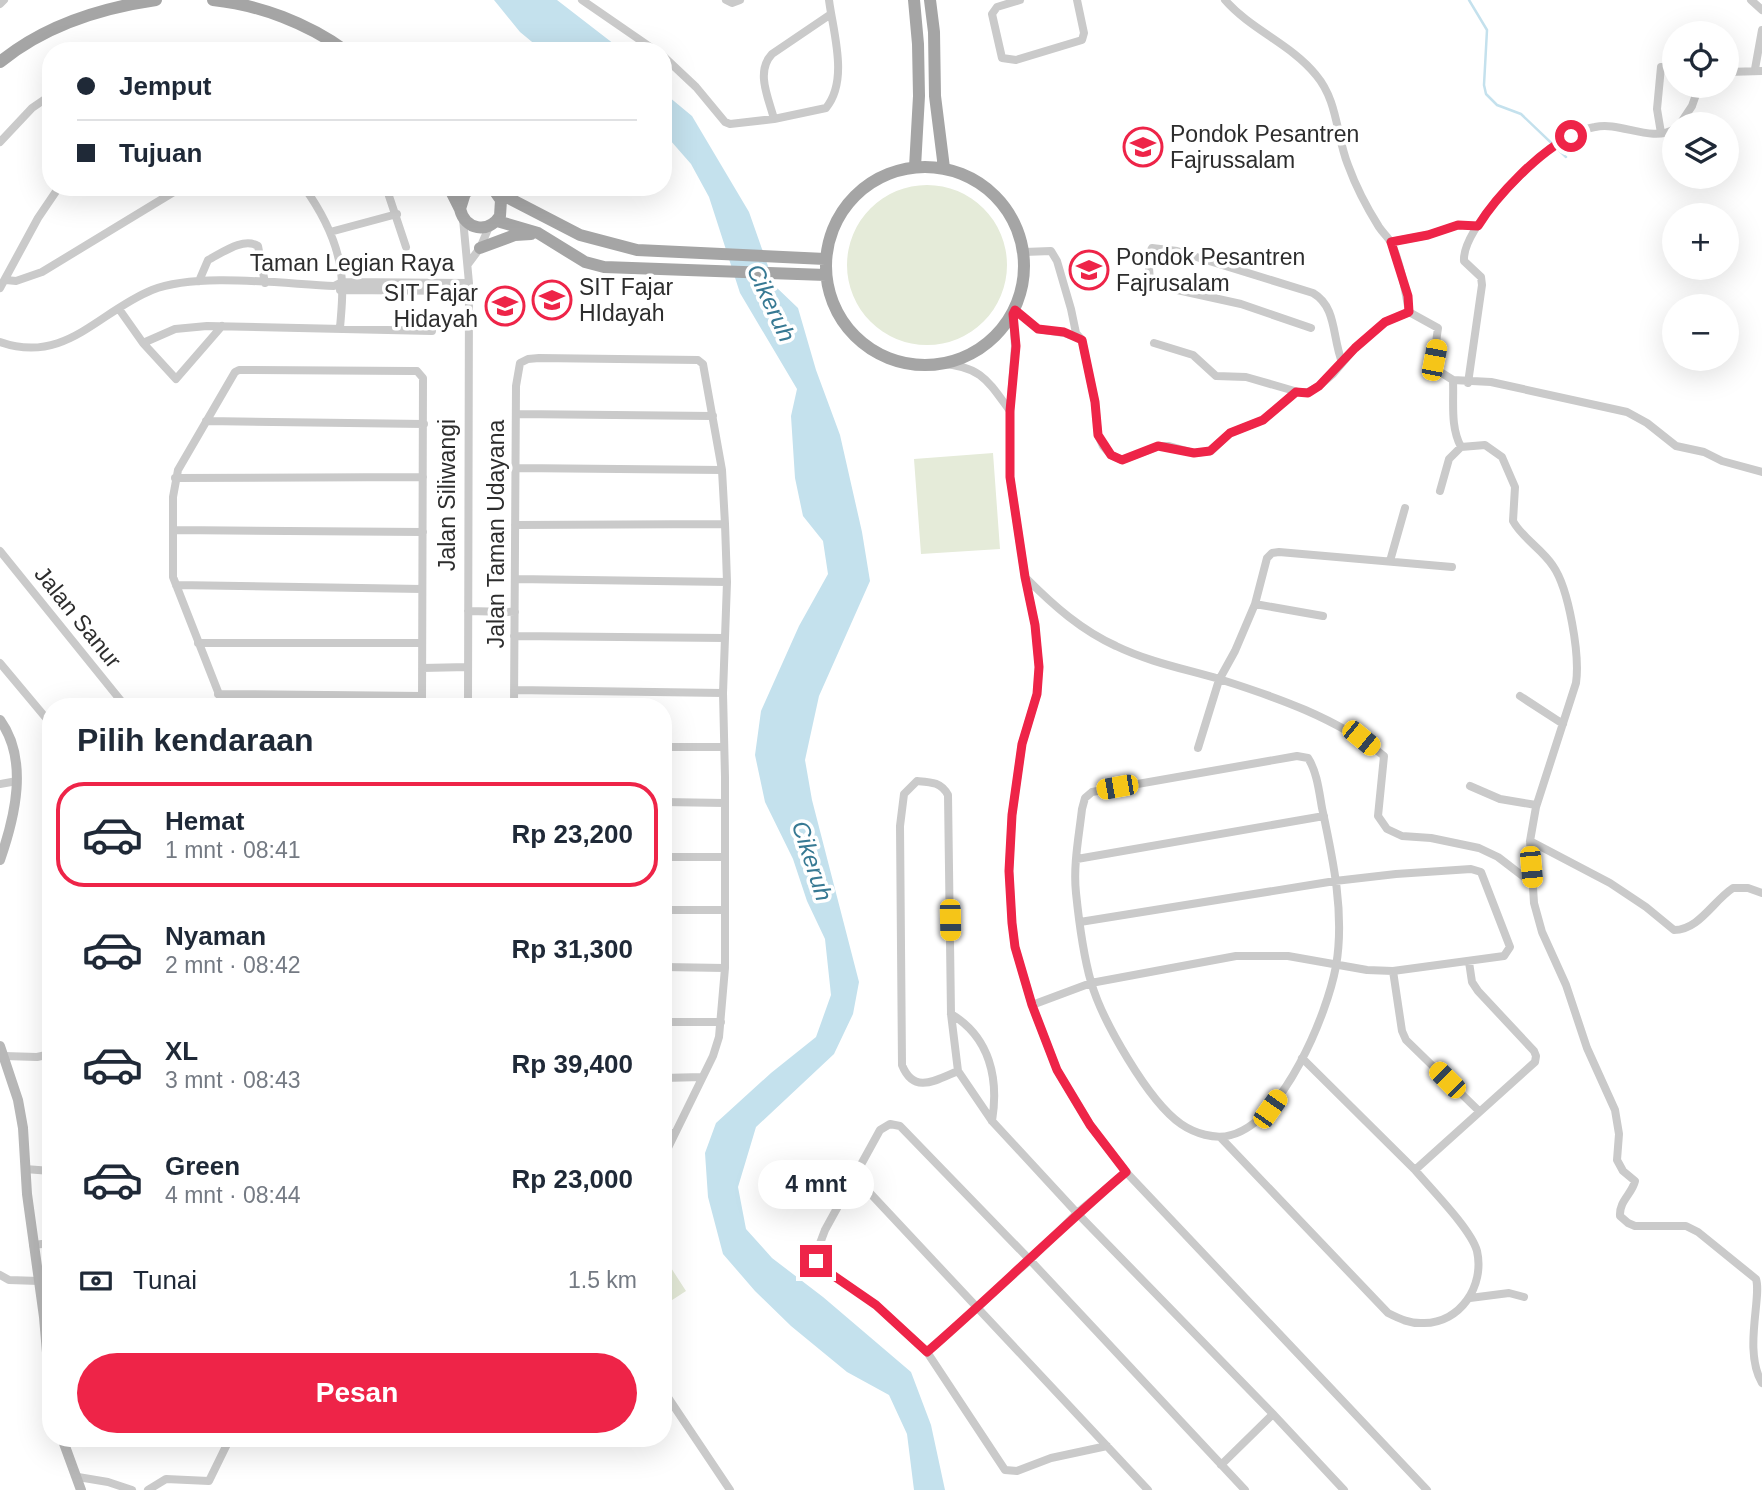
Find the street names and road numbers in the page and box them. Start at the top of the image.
street label: Taman Legian Raya [250,250,454,276]
street label: Jalan Siliwangi [434,419,460,571]
street label: Jalan Taman Udayana [483,420,509,648]
street label: Jalan Sanur [29,561,127,673]

